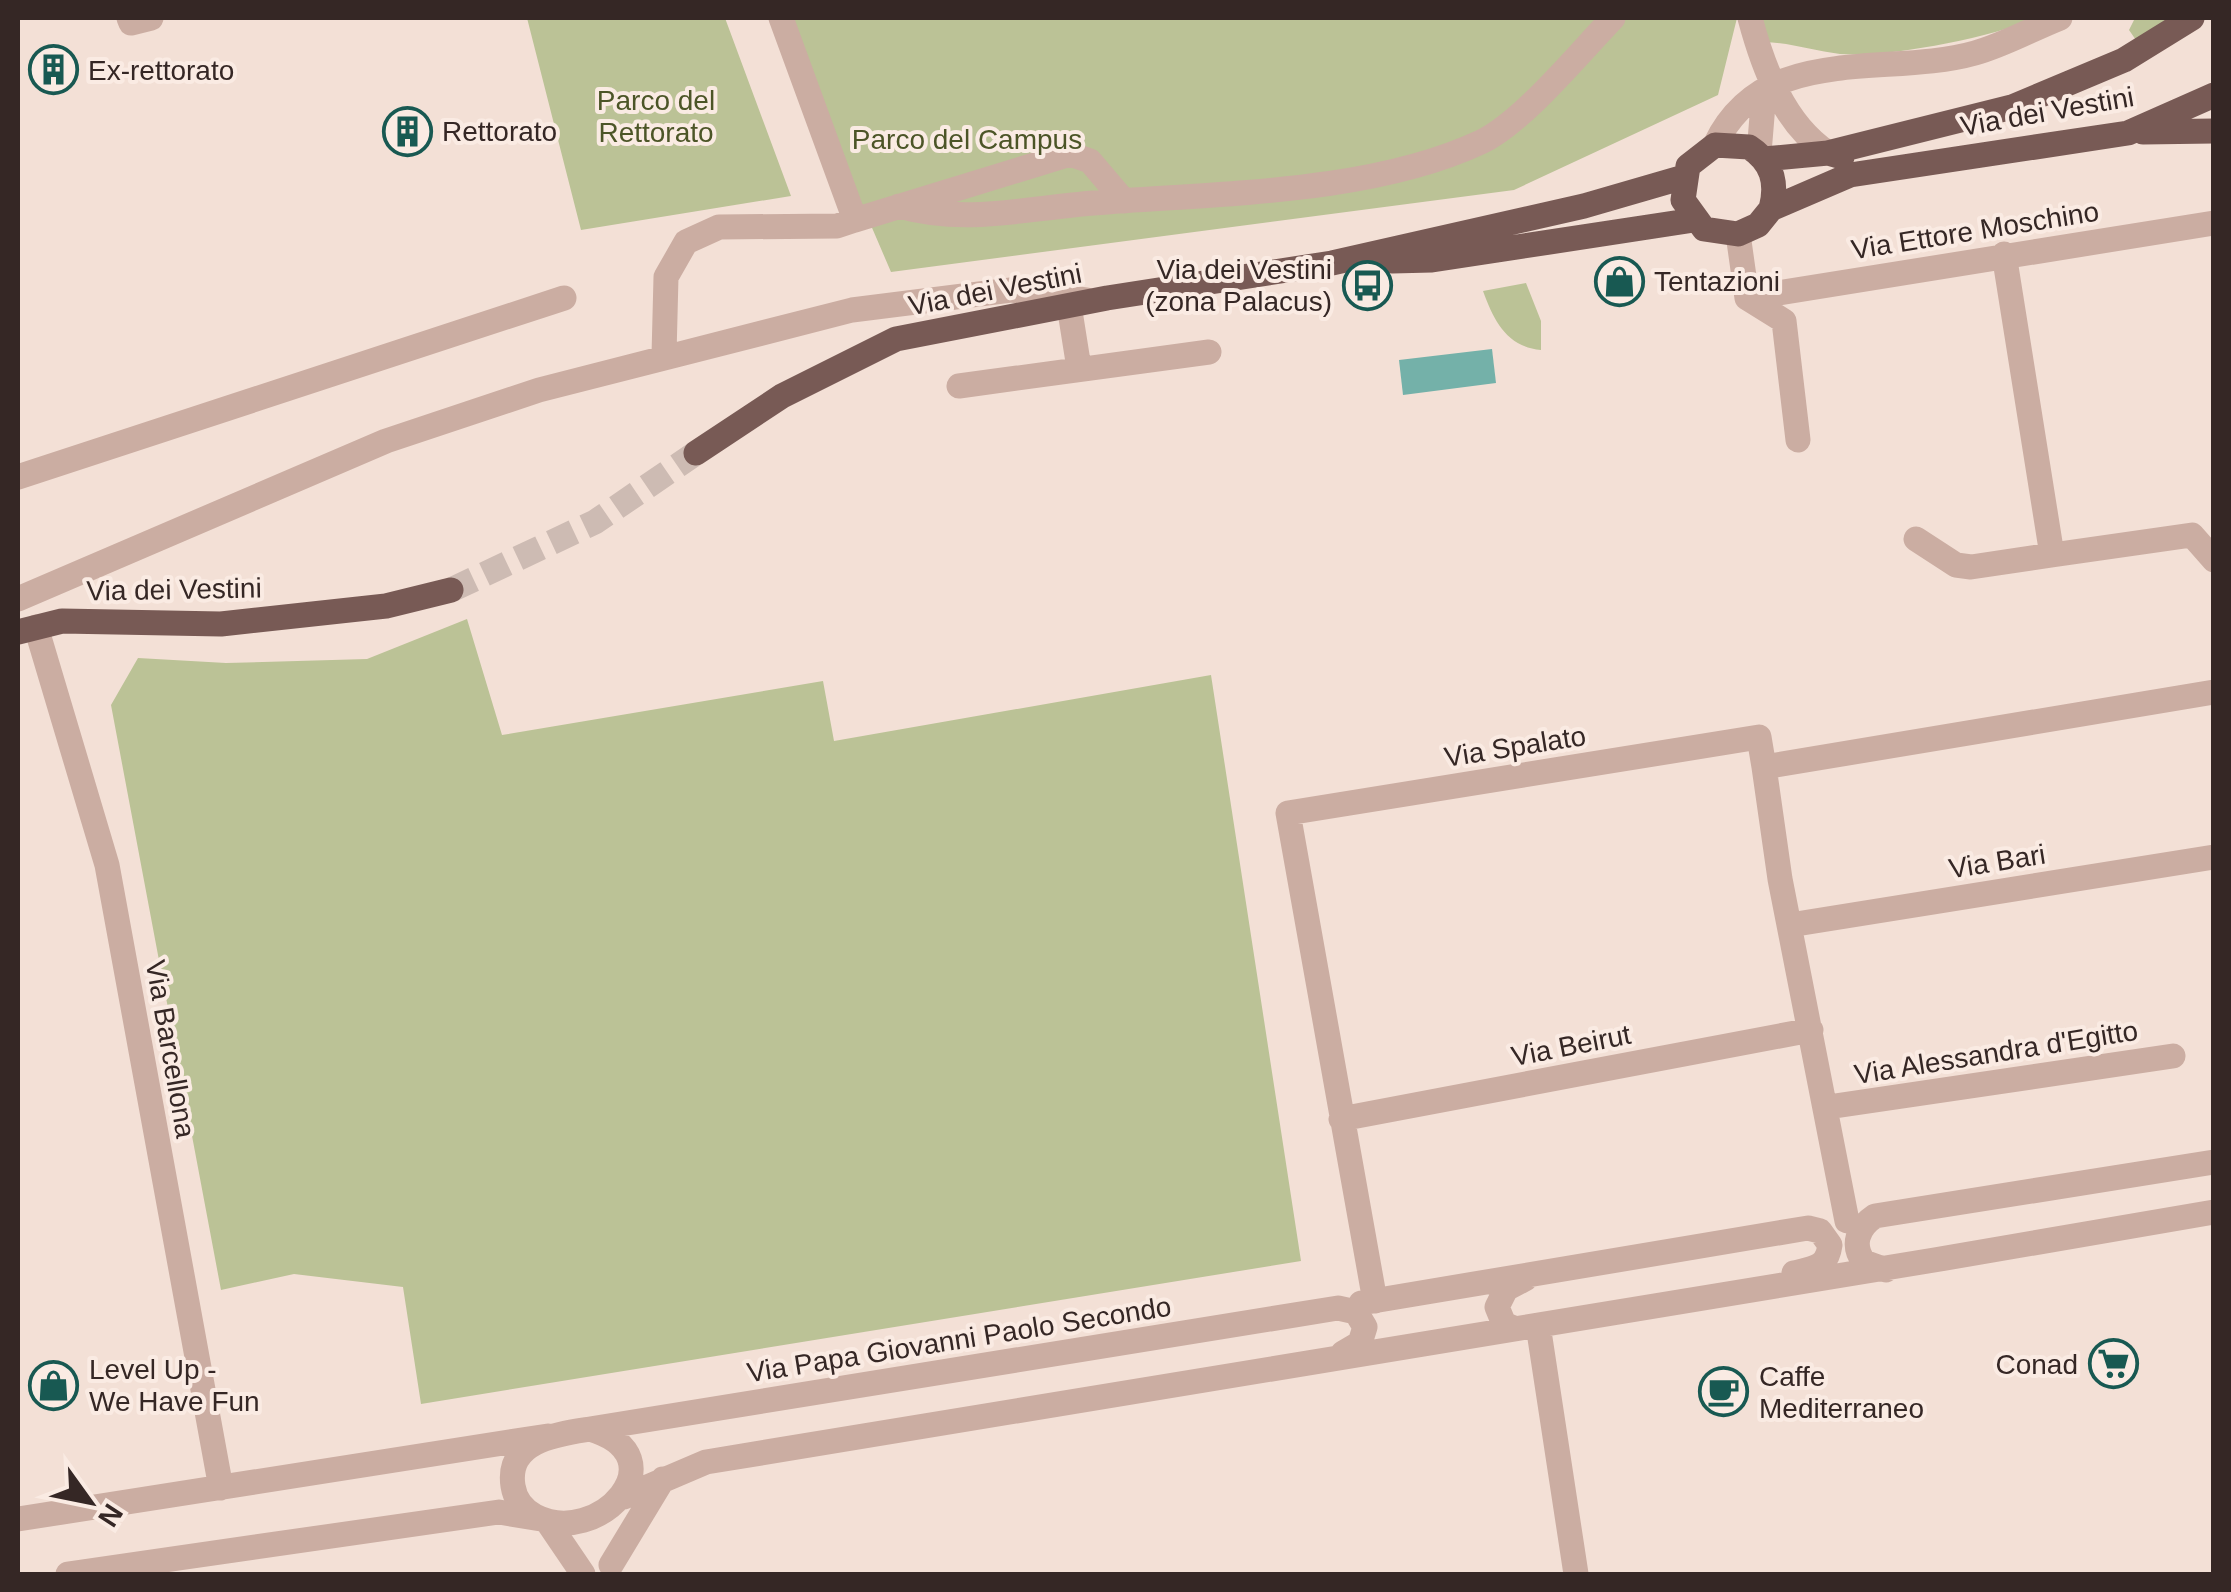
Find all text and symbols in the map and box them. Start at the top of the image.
building icon: Ex-rettorato [27,44,79,96]
place label: Ex-rettorato [88,55,234,86]
street label: Via dei Vestini [1958,81,2136,142]
park label: Parco del Rettorato [597,85,715,148]
building icon: Rettorato [381,105,433,157]
place label: Rettorato [442,116,557,147]
park label: Parco del Campus [852,124,1082,155]
street label: Via Ettore Moschino [1849,196,2101,265]
place label: Via dei Vestini (zona Palacus) [1145,254,1332,317]
shop icon: Tentazioni [1593,255,1645,307]
street label: Via dei Vestini [906,258,1084,321]
bus stop icon: Via dei Vestini (zona Palacus) [1341,259,1393,311]
place label: Tentazioni [1654,266,1780,297]
street label: Via dei Vestini [86,572,262,607]
street label: Via Spalato [1442,720,1588,773]
street label: Via Bari [1946,839,2048,884]
street label: Via Barcellona [140,958,201,1141]
street label: Via Alessandra d'Egitto [1852,1015,2140,1090]
street label: Via Beirut [1509,1019,1634,1072]
street label: Via Papa Giovanni Paolo Secondo [745,1291,1173,1388]
supermarket icon: Conad [2087,1338,2139,1390]
place label: Conad [1995,1349,2078,1380]
place label: Level Up - We Have Fun [89,1354,260,1417]
shop icon: Level Up - We Have Fun [28,1359,80,1411]
place label: Caffe Mediterraneo [1759,1361,1924,1424]
cafe icon: Caffe Mediterraneo [1698,1366,1750,1418]
north arrow [40,1452,140,1552]
text: N [92,1498,129,1532]

